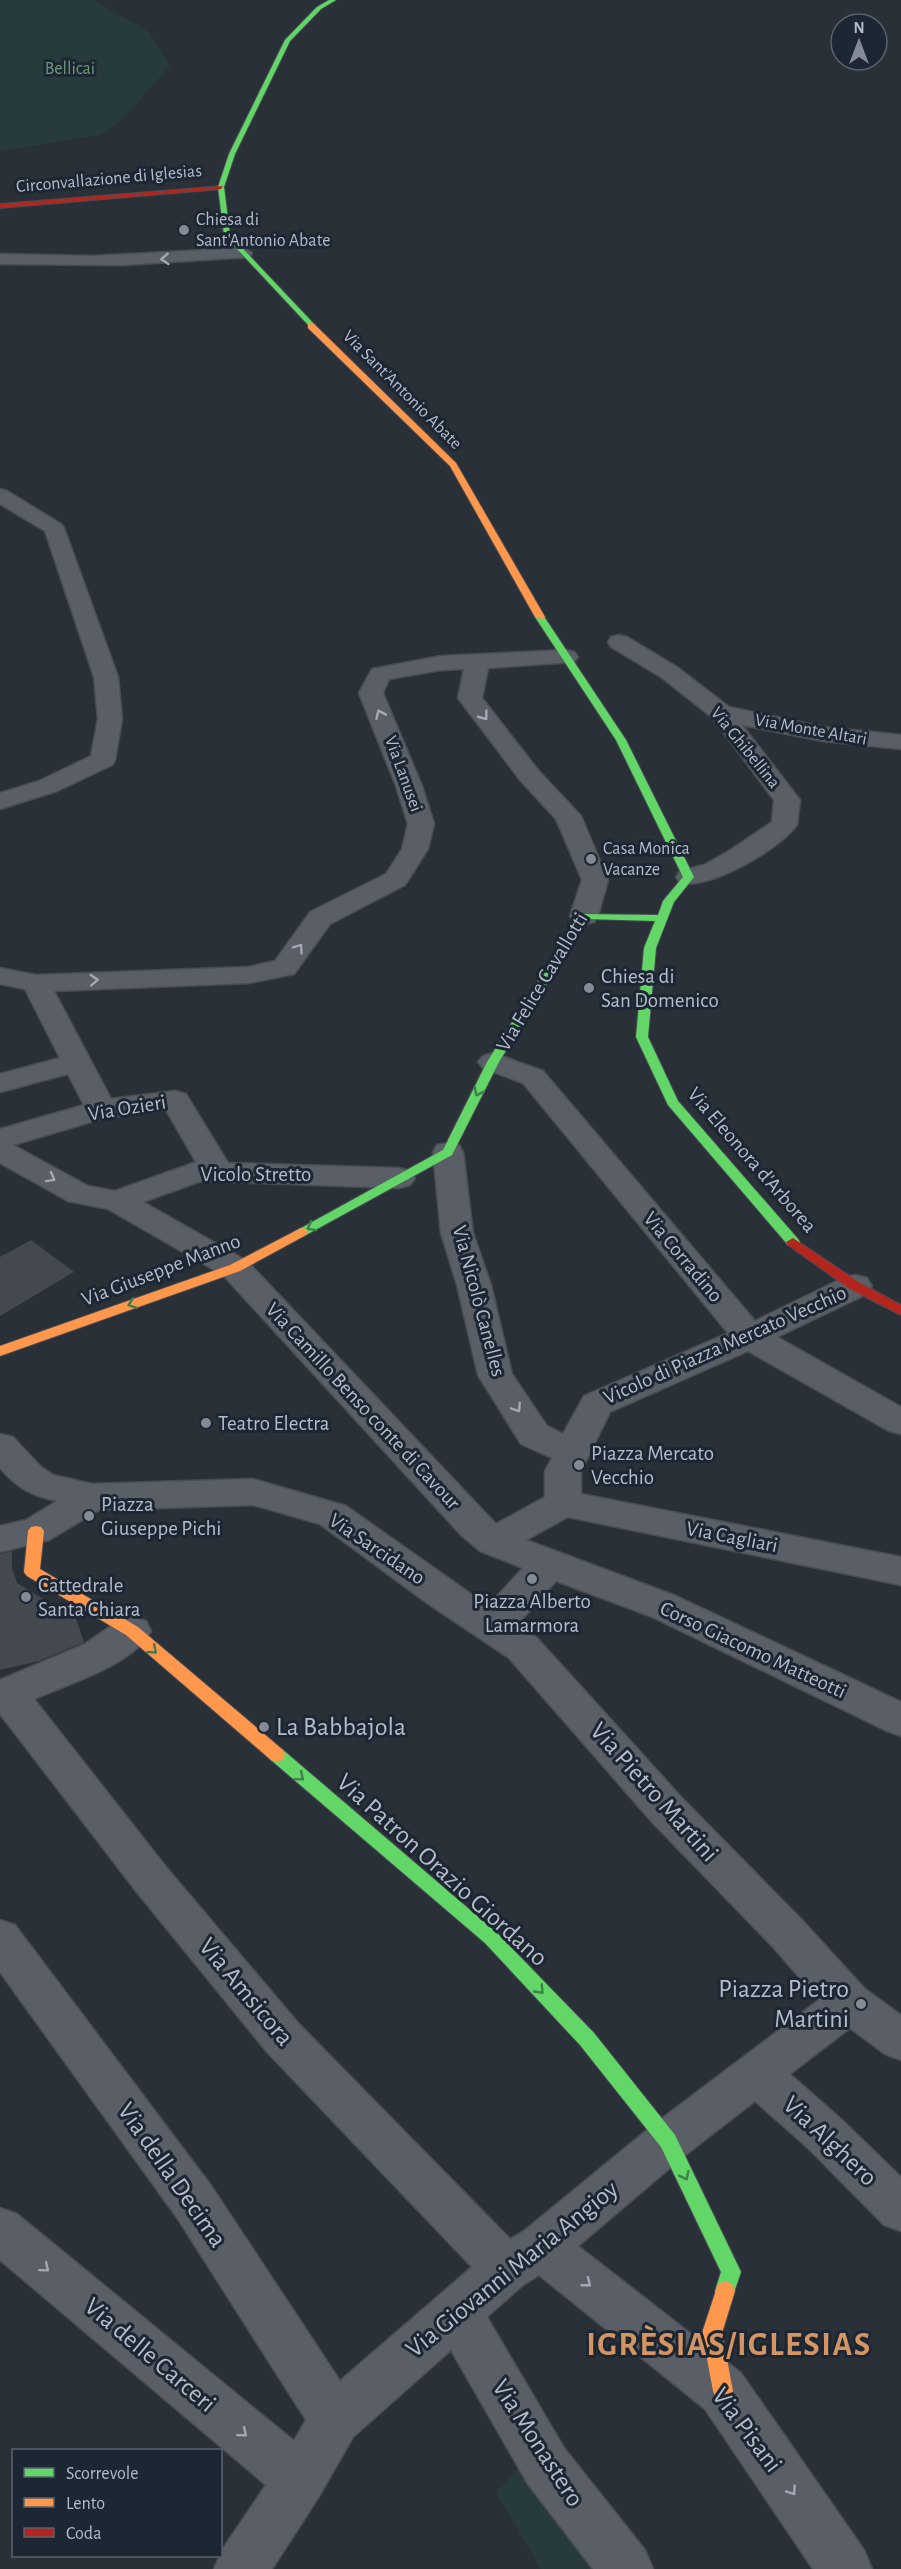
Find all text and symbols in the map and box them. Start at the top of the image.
north arrow [829,12,889,72]
text: N [853,20,865,36]
park label: Bellicai [45,60,95,78]
street label: Circonvallazione di Iglesias [15,162,203,196]
place label: Chiesa di Sant'Antonio Abate [196,211,330,250]
marker: Chiesa di Sant'Antonio Abate [177,223,191,237]
one-way arrow [160,252,169,265]
street label: Via Sant'Antonio Abate [339,327,465,453]
street label: Via Ghibellina [707,704,783,792]
one-way arrow [476,709,487,720]
one-way arrow [375,710,387,721]
street label: Via Monte Altari [754,711,868,749]
street label: Via Lanusei [381,734,425,814]
place label: Casa Monica Vacanze [603,840,690,879]
marker: Casa Monica Vacanze [584,852,598,866]
street label: Via Felice Cavallotti [492,909,592,1055]
one-way arrow [292,943,303,954]
place label: Chiesa di San Domenico [601,966,719,1011]
one-way arrow [90,974,99,987]
marker: Chiesa di San Domenico [582,981,596,995]
street label: Via Eleonora d'Arborea [683,1083,821,1237]
one-way arrow [474,1085,486,1096]
street label: Via Ozieri [86,1091,168,1125]
street label: Vicolo Stretto [201,1164,311,1185]
one-way arrow [45,1171,55,1183]
street label: Via Corradino [639,1208,727,1306]
one-way arrow [306,1220,317,1231]
street label: Via Nicolò Canelles [449,1223,509,1379]
street label: Via Giuseppe Manno [79,1230,243,1310]
street label: Vicolo di Piazza Mercato Vecchio [600,1282,850,1408]
one-way arrow [128,1297,138,1310]
street label: Via Camillo Benso conte di Cavour [262,1299,464,1514]
one-way arrow [510,1402,521,1413]
place label: Teatro Electra [218,1413,330,1434]
marker: Teatro Electra [199,1416,213,1430]
place label: Piazza Mercato Vecchio [591,1443,714,1488]
marker: Piazza Mercato Vecchio [572,1458,586,1472]
place label: Piazza Giuseppe Pichi [101,1494,221,1539]
marker: Piazza Giuseppe Pichi [82,1509,96,1523]
street label: Via Sarcidano [325,1509,429,1589]
street label: Via Cagliari [685,1518,779,1556]
marker: Piazza Alberto Lamarmora [525,1572,539,1586]
place label: Cattedrale Santa Chiara [38,1575,141,1620]
marker: Cattedrale Santa Chiara [19,1590,33,1604]
place label: Piazza Alberto Lamarmora [473,1591,591,1636]
street label: Corso Giacomo Matteotti [657,1598,849,1702]
one-way arrow [146,1642,157,1653]
place label: La Babbajola [276,1714,406,1740]
street label: Via Pietro Martini [585,1717,723,1867]
marker: La Babbajola [257,1720,271,1734]
street label: Via Patron Orazio Giordano [332,1769,552,1971]
one-way arrow [293,1770,304,1781]
street label: Via Amsicora [194,1933,298,2051]
place label: Piazza Pietro Martini [718,1976,849,2032]
one-way arrow [533,1983,544,1993]
marker: Piazza Pietro Martini [854,1997,868,2011]
street label: Via Alghero [778,2091,882,2191]
street label: Via della Decima [113,2098,231,2252]
one-way arrow [678,2169,690,2180]
street label: Via Giovanni Maria Angioy [401,2176,623,2362]
one-way arrow [38,2260,49,2271]
one-way arrow [580,2276,591,2287]
street label: Via delle Carceri [80,2293,220,2417]
district label: IGRÈSIAS/IGLESIAS [586,2324,872,2362]
street label: Via Monastero [487,2375,589,2511]
street label: Via Pisani [707,2383,787,2477]
one-way arrow [236,2426,247,2437]
legend [12,2449,222,2557]
text: Scorrevole [66,2465,139,2483]
one-way arrow [785,2484,796,2495]
text: Lento [66,2495,105,2513]
text: Coda [66,2525,101,2543]

